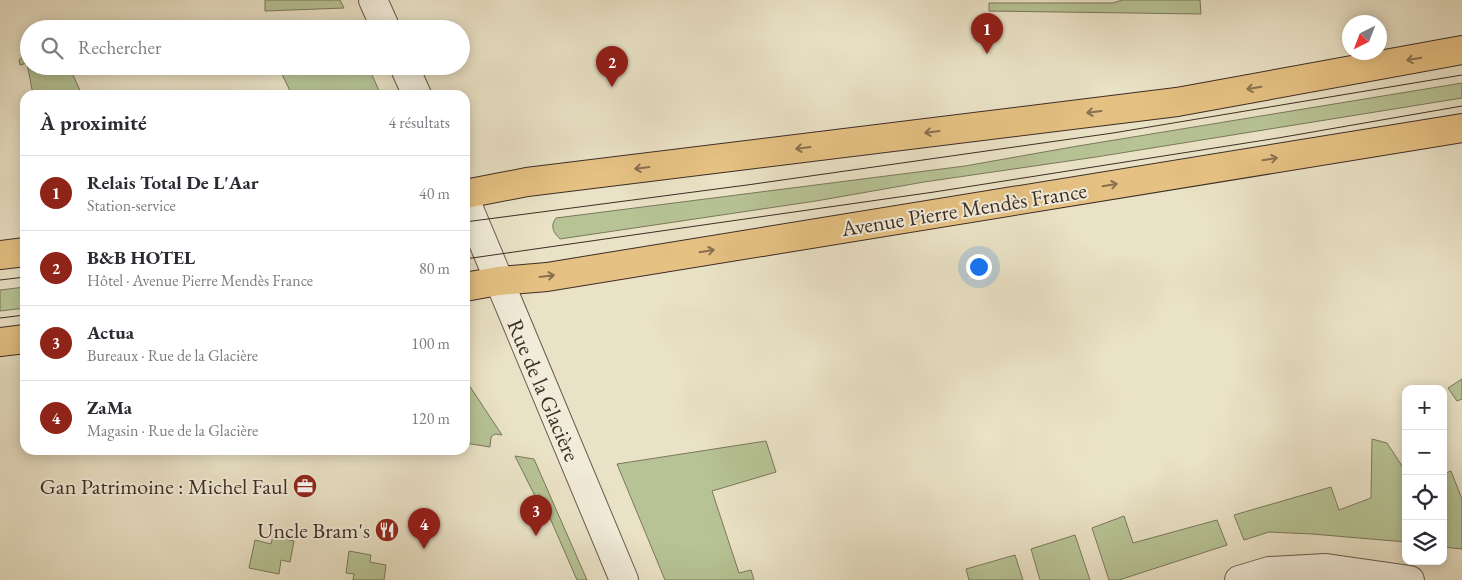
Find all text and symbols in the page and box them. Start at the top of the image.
pin: 1 [971,13,1003,54]
north arrow [1342,15,1387,60]
search box [20,20,470,75]
icon: search [38,34,66,62]
text: Rechercher [78,35,161,60]
pin: 2 [596,46,628,87]
one-way arrow [1406,54,1422,64]
one-way arrow [1247,84,1263,93]
one-way arrow [1086,107,1102,117]
text: À proximité [40,109,147,136]
text: 4 résultats [388,112,450,133]
one-way arrow [925,127,941,137]
one-way arrow [796,143,812,153]
one-way arrow [1262,154,1278,164]
one-way arrow [634,163,650,173]
text: Relais Total De L'Aar [87,170,259,195]
street label: Avenue Pierre Mendès France [838,176,1089,243]
one-way arrow [1101,180,1117,190]
text: 1 [52,183,60,204]
text: 40 m [419,183,450,204]
text: Station-service [87,195,176,216]
text: B&B HOTEL [87,245,195,270]
one-way arrow [699,245,715,255]
your location [966,254,992,280]
text: 2 [52,258,60,279]
text: 80 m [419,258,450,279]
text: Hôtel · Avenue Pierre Mendès France [87,270,313,291]
one-way arrow [539,271,555,281]
street label: Rue de la Glacière [501,315,587,466]
text: Actua [87,320,134,345]
text: 3 [52,333,60,354]
text: 100 m [411,333,450,354]
text: Bureaux · Rue de la Glacière [87,345,258,366]
map controls [1402,385,1447,565]
button: + [1402,385,1447,430]
text: ZaMa [87,395,132,420]
text: 4 [52,408,60,429]
text: 120 m [411,408,450,429]
text: Magasin · Rue de la Glacière [87,420,258,441]
button: − [1402,430,1447,475]
place label: Gan Patrimoine : Michel Faul [40,472,288,501]
office icon: Gan Patrimoine : Michel Faul [292,473,318,499]
button: locate [1402,475,1447,520]
pin: 3 [520,495,552,536]
pin: 4 [408,508,440,549]
place label: Uncle Bram's [257,516,370,545]
restaurant icon: Uncle Bram's [374,517,400,543]
button: layers [1402,520,1447,565]

